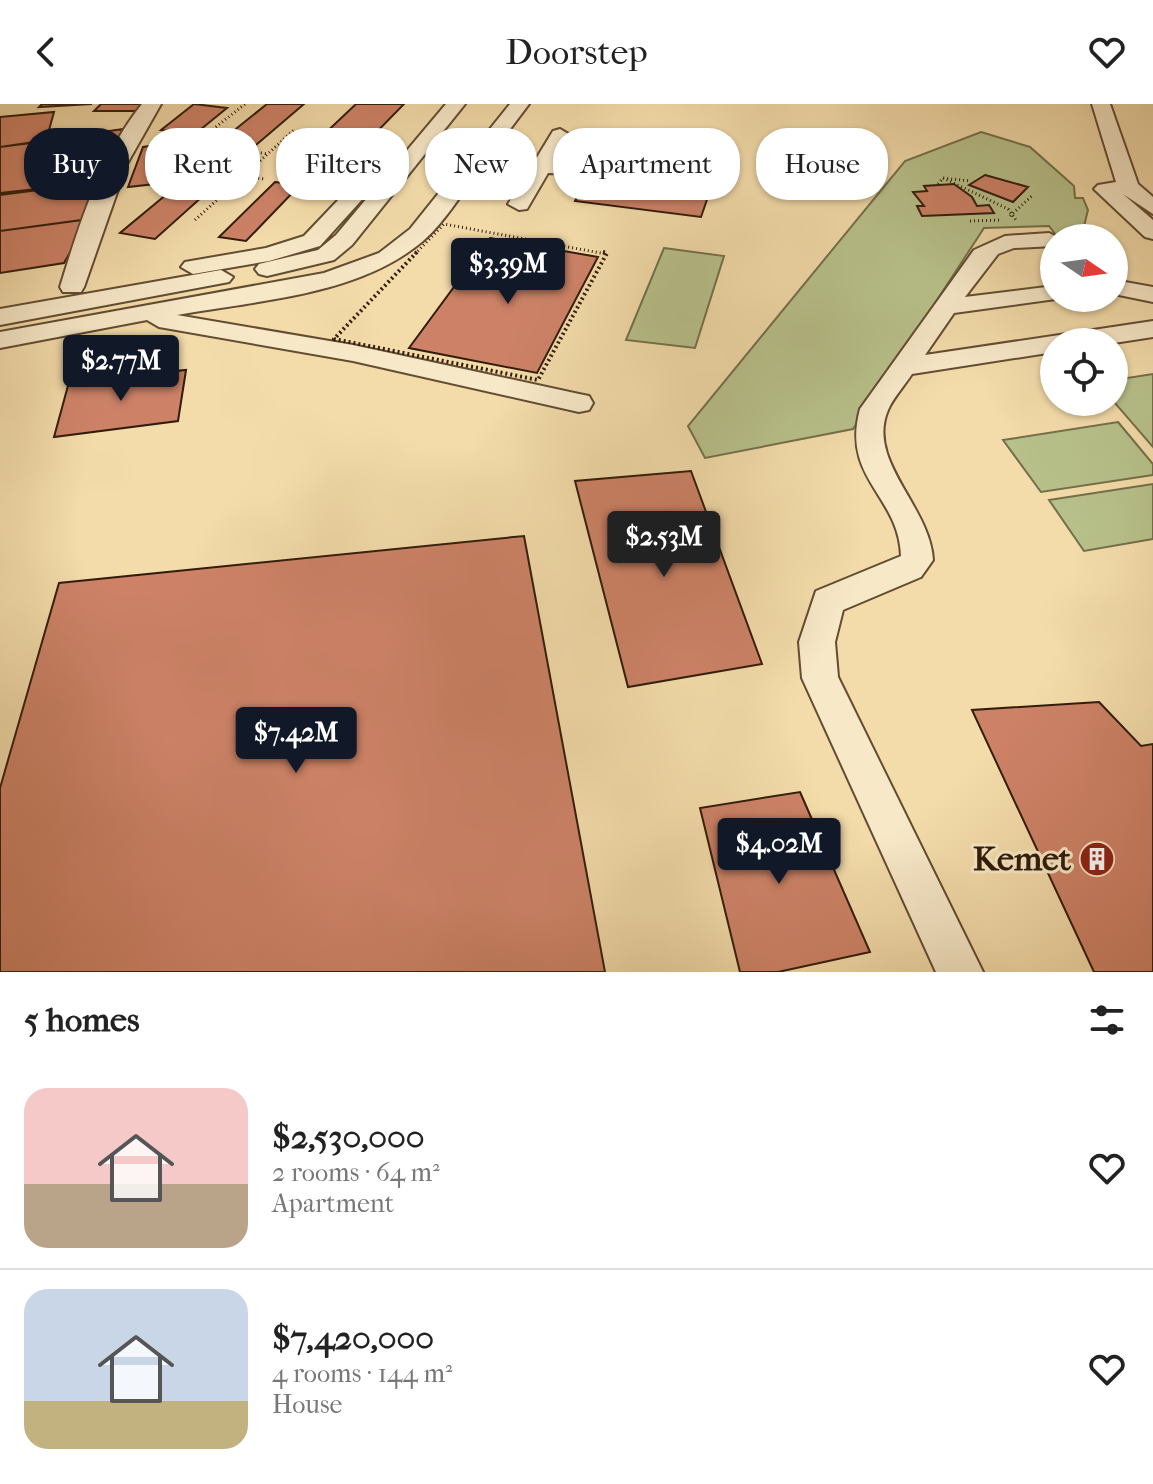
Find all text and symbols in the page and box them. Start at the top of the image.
icon: back [24,30,68,74]
icon: heart [1085,30,1129,74]
text: Doorstep [505,31,648,73]
chip: Buy [24,128,129,200]
chip: Rent [145,128,260,200]
chip: Filters [276,128,409,200]
chip: New [425,128,537,200]
chip: Apartment [553,128,740,200]
chip: House [756,128,888,200]
north arrow [1040,224,1128,312]
map controls [1040,224,1128,416]
pin: $3.39M [443,238,573,306]
text: $3.39M [469,248,547,279]
button: locate [1040,328,1128,416]
pin: $2.77M [56,335,186,403]
text: $2.77M [81,345,161,376]
pin: $2.53M [599,511,729,579]
text: $2.53M [625,521,703,552]
pin: $7.42M [231,707,361,775]
text: $7.42M [254,717,338,748]
pin: $4.02M [714,818,844,886]
text: $4.02M [736,828,822,859]
place label: Kemet [973,839,1072,879]
building icon: Kemet [1078,840,1116,878]
icon: filters [1085,998,1129,1042]
text: 5 homes [24,1000,139,1040]
text: $2,530,000 [272,1117,425,1157]
icon: home [88,1120,184,1216]
icon: heart [1085,1146,1129,1190]
text: 2 rooms · 64 m² [272,1157,440,1188]
text: Apartment [272,1188,394,1219]
text: $7,420,000 [272,1318,434,1358]
icon: home [88,1321,184,1417]
icon: heart [1085,1347,1129,1391]
text: 4 rooms · 144 m² [272,1358,452,1389]
text: House [272,1389,342,1420]

